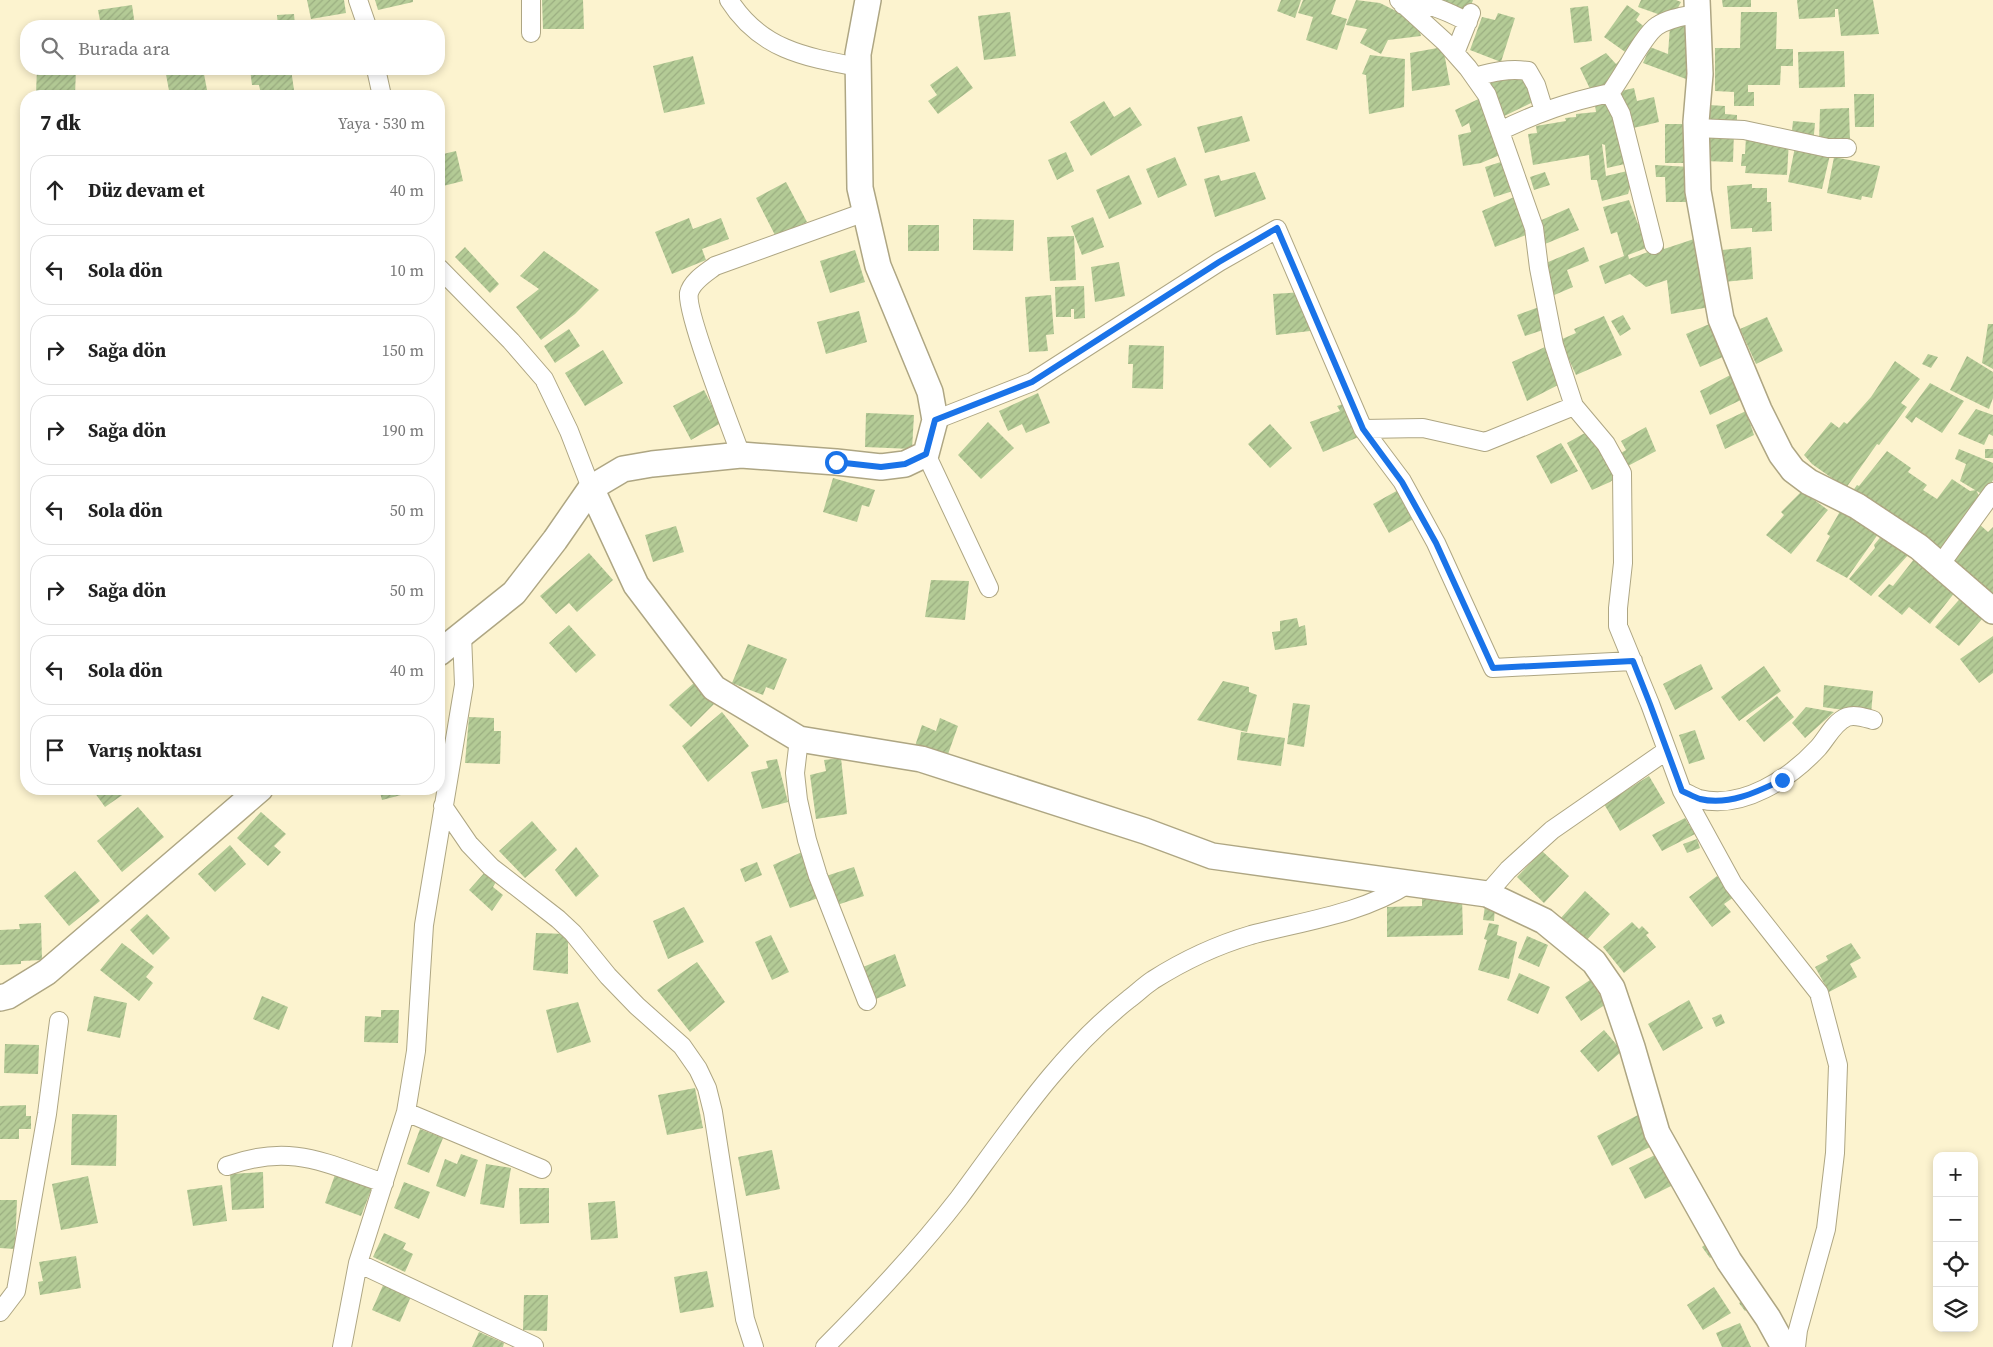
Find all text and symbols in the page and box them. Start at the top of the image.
search box [20,20,445,75]
icon: search [38,34,66,62]
text: Burada ara [78,35,170,61]
text: 7 dk [40,108,81,137]
text: Yaya · 530 m [338,112,425,134]
icon: ahead [41,176,69,204]
text: Düz devam et [88,177,205,203]
text: 40 m [390,179,424,201]
icon: left [41,256,69,284]
text: Sola dön [88,257,163,283]
text: 10 m [390,259,424,281]
icon: right [41,336,69,364]
text: Sağa dön [88,337,166,363]
text: 150 m [382,339,424,361]
icon: right [41,416,69,444]
text: Sağa dön [88,417,166,443]
text: 190 m [382,419,424,441]
route start [825,451,848,474]
icon: left [41,496,69,524]
text: Sola dön [88,497,163,523]
text: 50 m [390,499,424,521]
icon: right [41,576,69,604]
text: Sağa dön [88,577,166,603]
text: 50 m [390,579,424,601]
icon: left [41,656,69,684]
text: Sola dön [88,657,163,683]
text: 40 m [390,659,424,681]
icon: arrive [41,736,69,764]
text: Varış noktası [88,737,202,763]
route end [1771,769,1794,792]
map controls [1933,1152,1978,1332]
button: + [1933,1152,1978,1197]
button: − [1933,1197,1978,1242]
button: locate [1933,1242,1978,1287]
button: layers [1933,1287,1978,1332]

